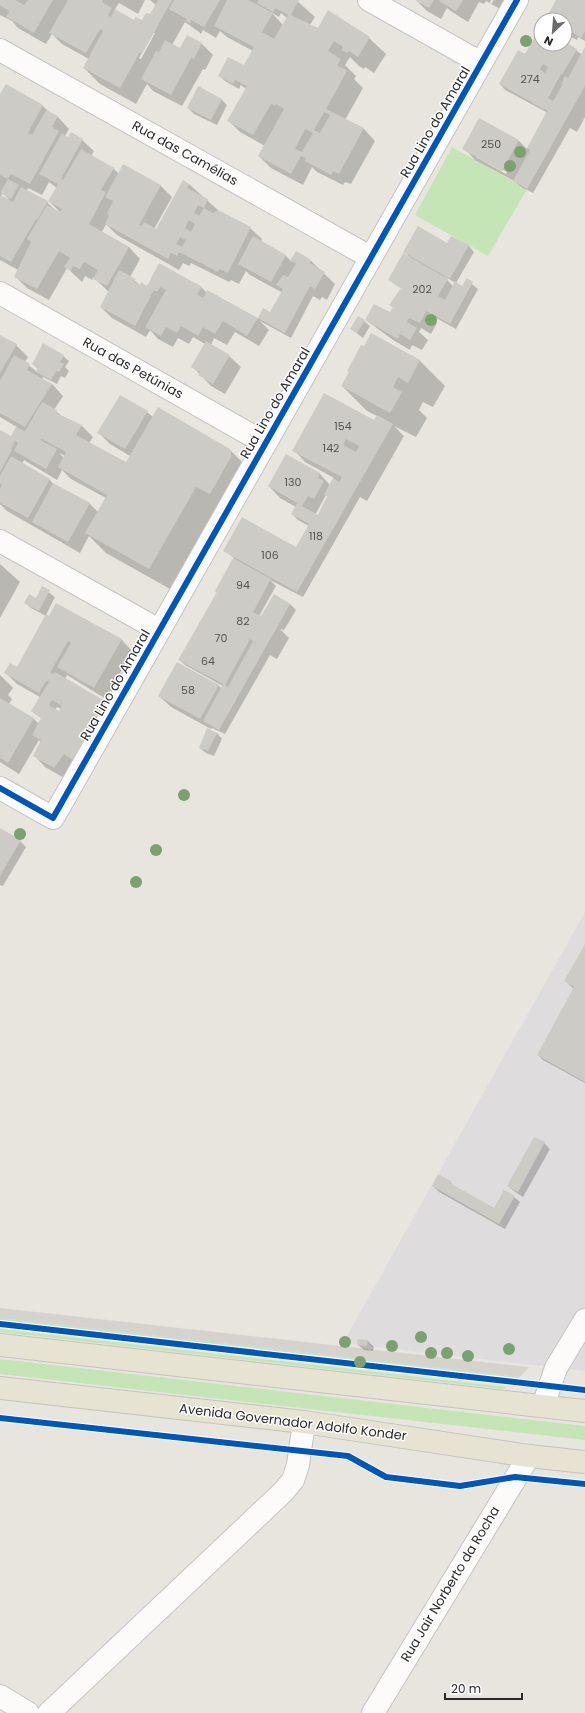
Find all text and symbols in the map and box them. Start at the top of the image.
north arrow [533,12,573,52]
text: N [541,32,556,50]
street label: Rua Lino do Amaral [395,63,475,181]
house number: 274 [520,71,540,87]
street label: Rua das Camélias [129,116,242,190]
house number: 250 [481,136,501,152]
house number: 202 [412,281,432,297]
street label: Rua das Petúnias [79,333,187,404]
street label: Rua Lino do Amaral [235,344,315,462]
house number: 154 [334,418,352,434]
house number: 142 [323,440,339,456]
house number: 130 [285,474,302,490]
house number: 118 [309,528,323,544]
house number: 106 [261,547,279,563]
house number: 94 [236,577,250,593]
house number: 82 [236,613,250,629]
street label: Rua Lino do Amaral [75,626,155,744]
house number: 70 [215,630,228,646]
house number: 64 [201,653,215,669]
house number: 58 [181,682,195,698]
street label: Avenida Governador Adolfo Konder [178,1399,408,1445]
street label: Rua Jair Norberto da Rocha [396,1503,504,1665]
scale bar [445,1675,522,1701]
text: 20 m [451,1680,481,1697]

